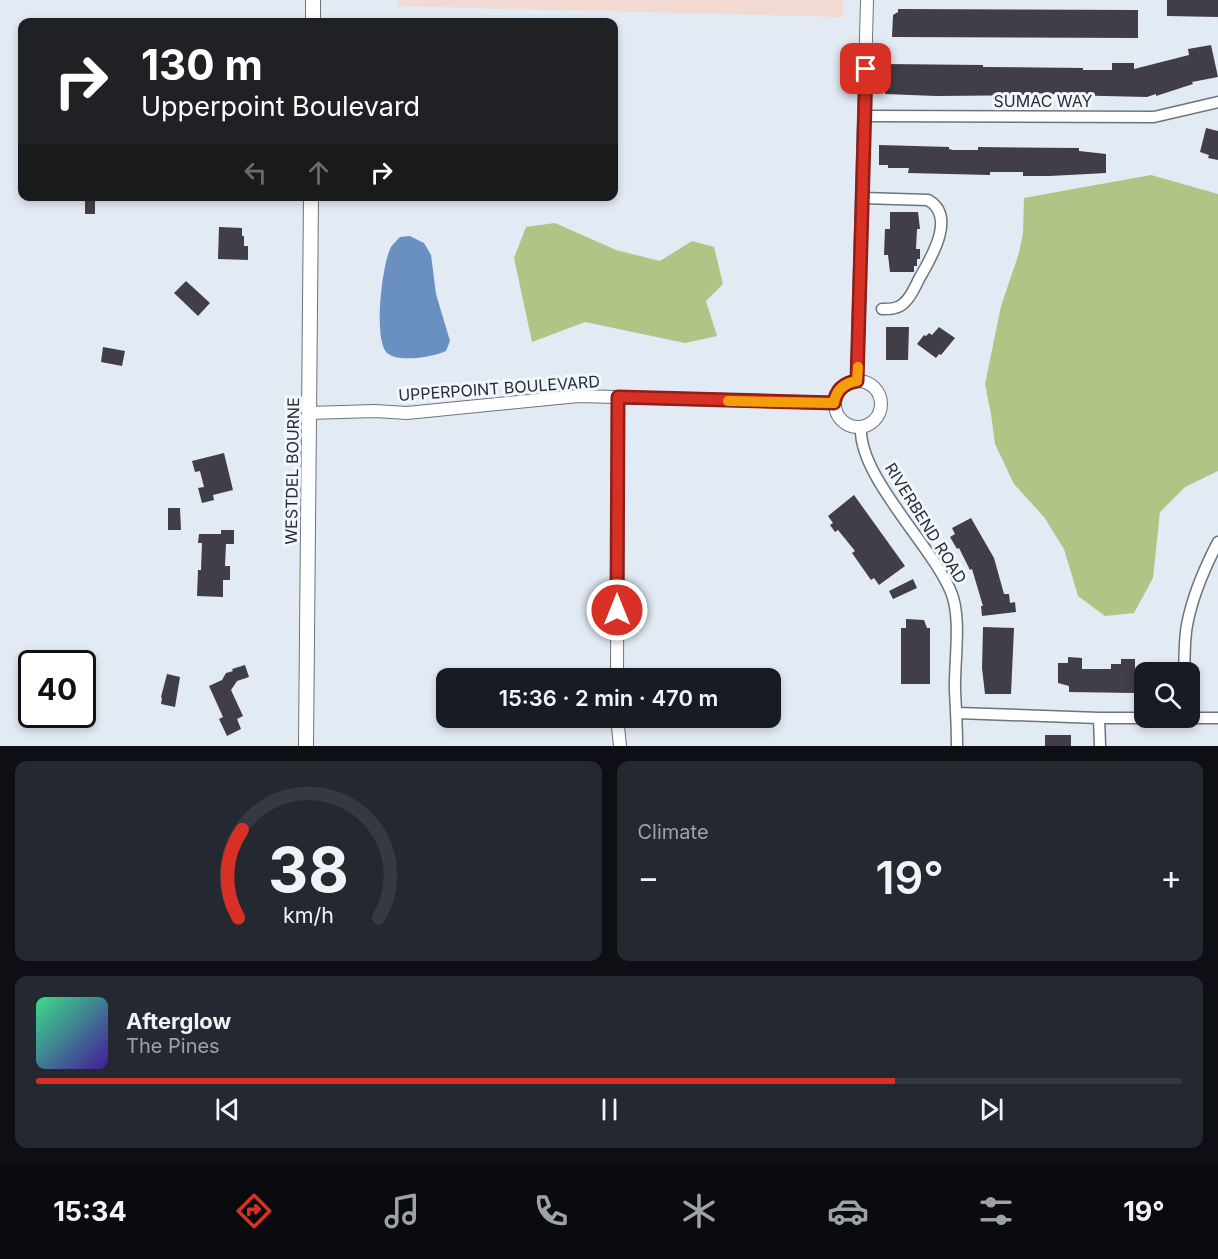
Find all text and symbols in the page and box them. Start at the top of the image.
text: 130 m [141,39,263,90]
icon: right [42,42,120,120]
pin [840,43,891,94]
icon: arrive [849,52,882,85]
text: Upperpoint Boulevard [141,90,420,123]
street label: SUMAC WAY [994,91,1093,111]
icon: left [239,156,272,189]
icon: ahead [302,156,335,189]
icon: right [365,156,398,189]
street label: UPPERPOINT BOULEVARD [398,371,600,405]
street label: WESTDEL BOURNE [281,397,303,545]
street label: RIVERBEND ROAD [881,459,971,587]
position arrow [585,578,649,642]
speed limit sign: 40 [18,650,96,728]
map controls [1134,662,1200,728]
button: search [1134,662,1200,728]
text: 15:36 · 2 min · 470 m [499,685,718,711]
text: Climate [638,820,709,844]
text: 38 [268,832,349,907]
text: 19° [876,850,944,905]
text: − [638,857,659,897]
text: + [1160,857,1182,897]
text: km/h [283,902,334,928]
text: Afterglow [126,1008,231,1034]
text: The Pines [126,1034,220,1058]
icon: previous [211,1093,244,1126]
icon: pause [593,1093,626,1126]
icon: next [975,1093,1008,1126]
icon: directions [233,1190,275,1232]
icon: music [381,1190,423,1232]
icon: phone [530,1190,572,1232]
icon: climate [678,1190,720,1232]
icon: car [827,1190,869,1232]
icon: filters [975,1190,1017,1232]
text: 15:34 [53,1195,127,1228]
text: 19° [1123,1195,1165,1228]

